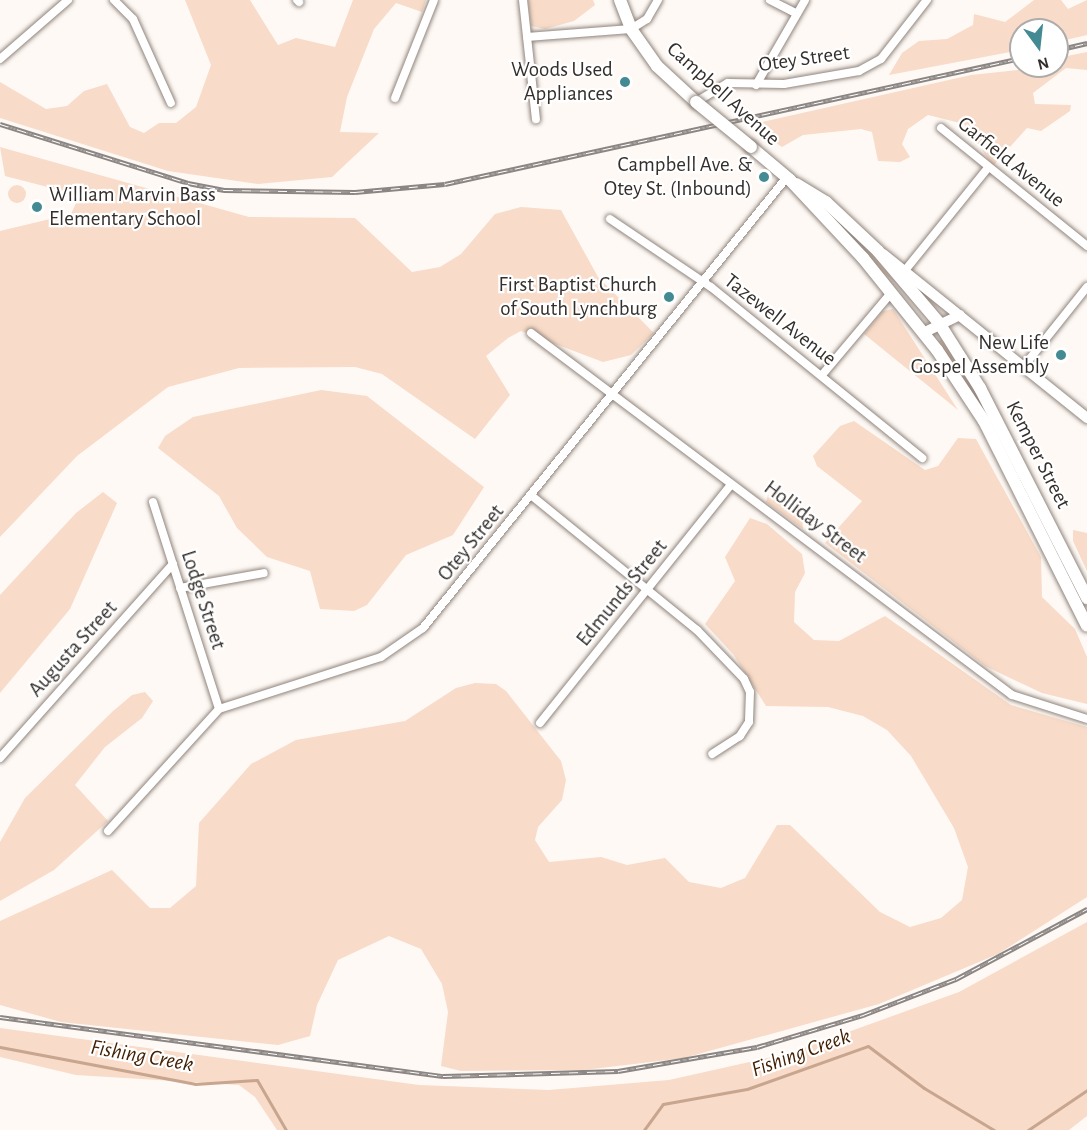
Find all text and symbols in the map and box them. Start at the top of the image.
north arrow [1009,18,1069,78]
street label: Campbell Avenue [661,37,785,151]
street label: Otey Street [757,40,851,78]
text: N [1036,54,1051,73]
place label: Woods Used Appliances [511,57,613,107]
marker: Woods Used Appliances [618,75,632,89]
street label: Garfield Avenue [952,111,1070,213]
place label: Campbell Ave. & Otey St. (Inbound) [604,152,752,202]
marker: Campbell Ave. & Otey St. (Inbound) [757,170,771,184]
place label: William Marvin Bass Elementary School [49,182,216,232]
marker: William Marvin Bass Elementary School [30,200,44,214]
street label: Tazewell Avenue [719,268,841,372]
place label: First Baptist Church of South Lynchburg [499,272,657,322]
marker: First Baptist Church of South Lynchburg [662,290,676,304]
place label: New Life Gospel Assembly [911,330,1049,380]
marker: New Life Gospel Assembly [1054,348,1068,362]
street label: Kemper Street [1000,397,1076,513]
street label: Holliday Street [759,475,871,569]
street label: Otey Street [432,500,510,586]
street label: Edmunds Street [571,535,673,651]
street label: Lodge Street [175,547,231,653]
street label: Augusta Street [23,596,123,702]
water label: Fishing Creek [748,1023,854,1083]
water label: Fishing Creek [89,1034,195,1078]

